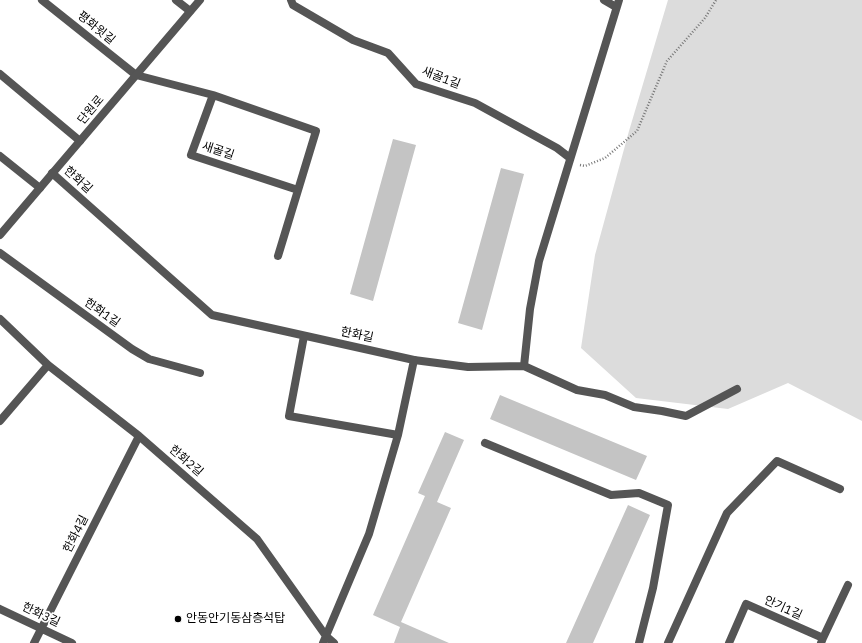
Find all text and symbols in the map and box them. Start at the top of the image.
street label: 평화윗길 [74,9,118,47]
street label: 새골1길 [420,64,462,92]
street label: 단원로 [75,93,107,127]
street label: 새골길 [200,139,236,163]
street label: 한화길 [61,164,95,196]
street label: 한화1길 [81,296,123,330]
street label: 한화길 [339,325,375,345]
street label: 한화2길 [166,442,206,480]
street label: 한화4길 [60,513,92,555]
street label: 안기1길 [762,593,804,623]
street label: 한화3길 [20,600,62,630]
place label: 안동안기동삼층석탑 [186,612,285,626]
marker: 안동안기동삼층석탑 [173,614,183,624]

